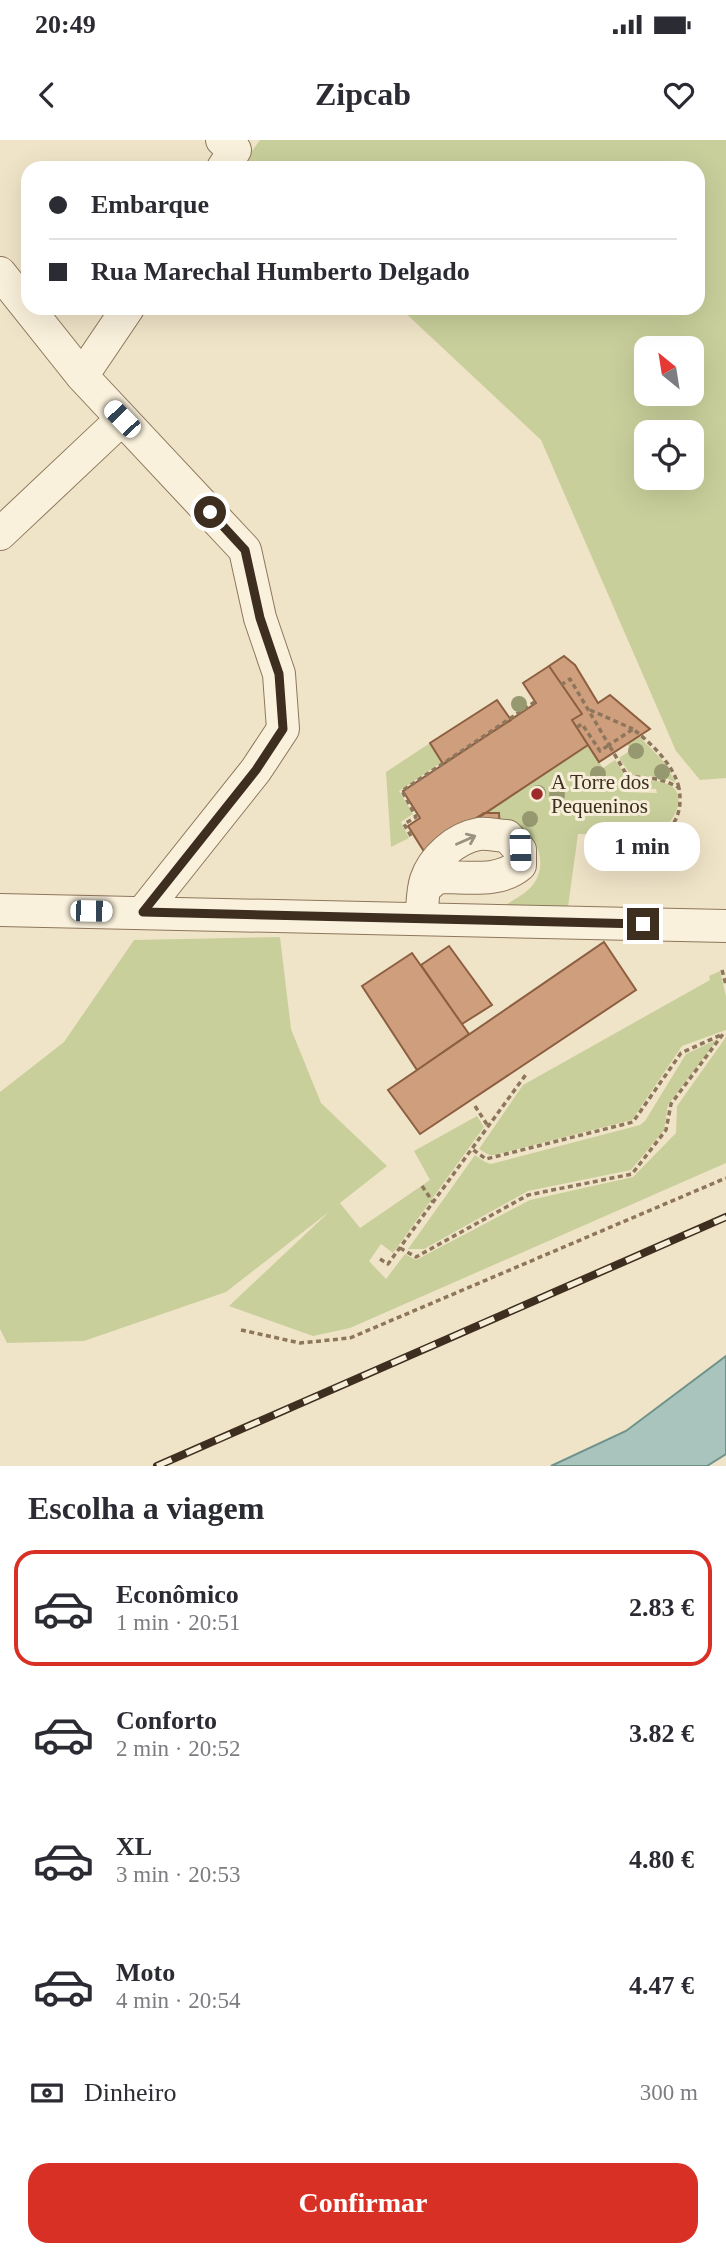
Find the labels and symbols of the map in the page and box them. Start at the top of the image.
north arrow [634,336,704,406]
car [100,397,145,441]
route start [194,496,226,528]
place label: A Torre dos Pequeninos [551,770,649,818]
marker: A Torre dos Pequeninos [529,786,545,802]
callout: 1 min [585,822,701,872]
car [509,829,532,871]
one-way arrow [455,833,476,846]
car [70,900,113,922]
route end [627,908,659,940]

